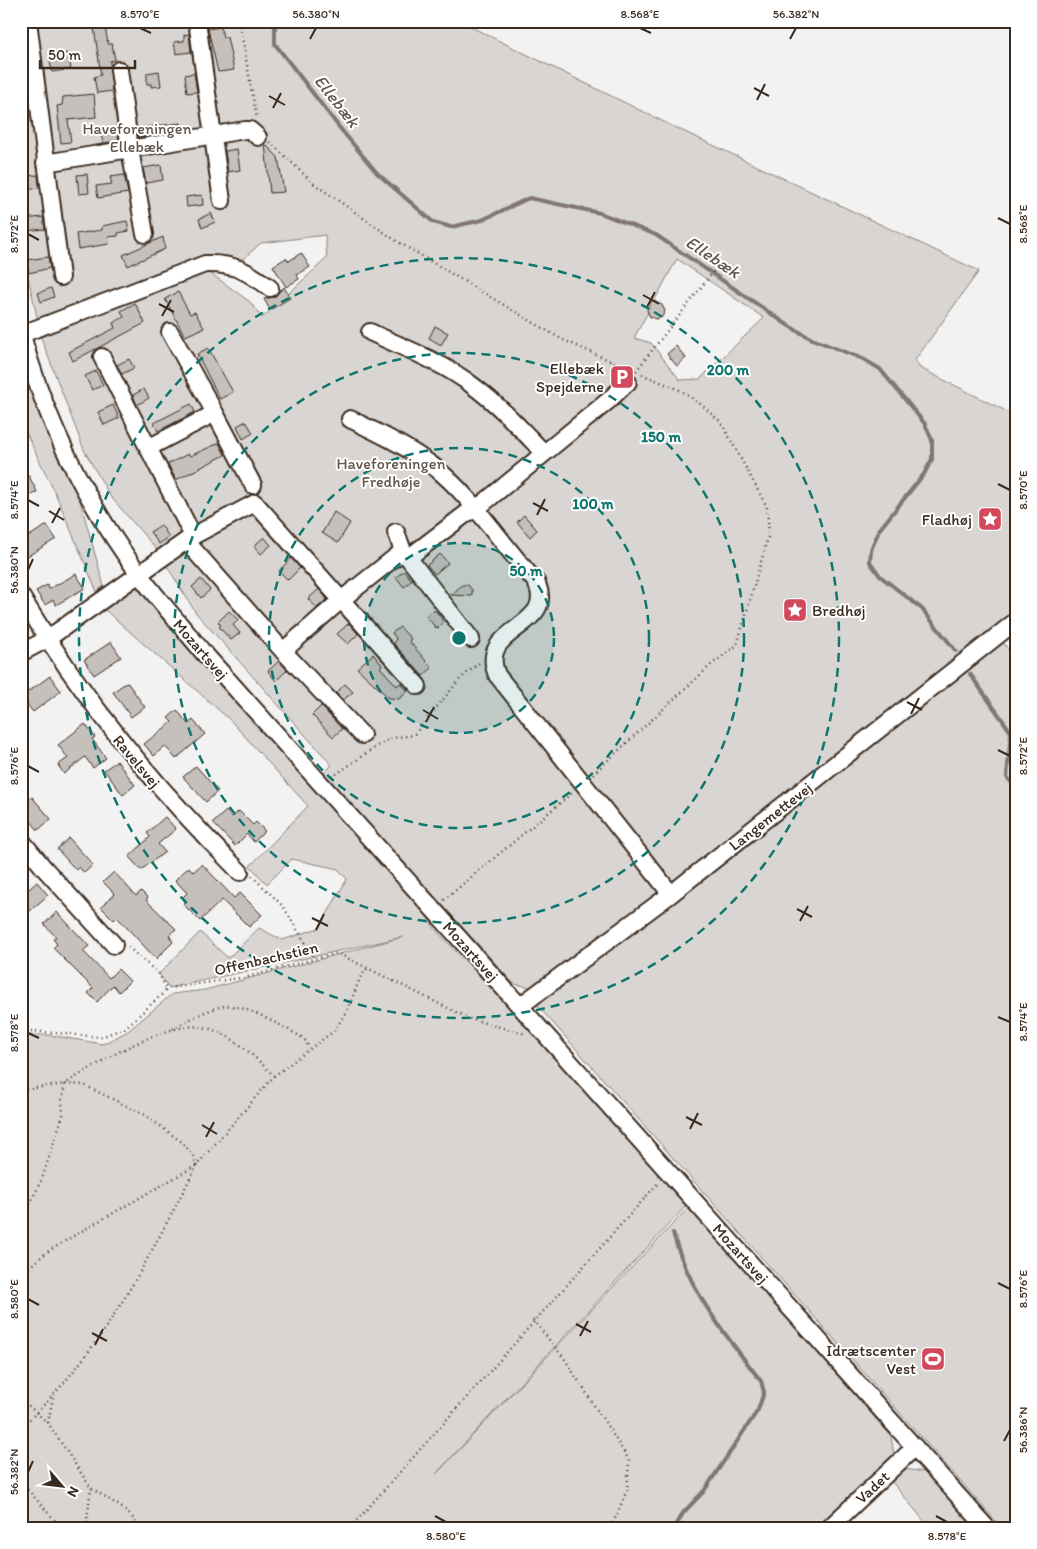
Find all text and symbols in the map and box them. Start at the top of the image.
text: 8.570°E [120,7,160,21]
text: 56.380°N [292,7,340,21]
text: 8.568°E [621,7,660,21]
text: 56.382°N [773,7,819,21]
scale bar [40,38,135,70]
text: 50 m [48,46,81,64]
water label: Ellebæk [310,70,366,133]
park label: Haveforeningen Ellebæk [82,119,192,156]
text: 8.568°E [1016,204,1030,243]
text: 8.572°E [7,215,21,253]
water label: Ellebæk [682,231,746,284]
place label: Ellebæk Spejderne [536,359,605,396]
text: 200 m [707,361,750,379]
parking icon: Ellebæk Spejderne [609,364,635,390]
text: 150 m [641,428,681,446]
park label: Haveforeningen Fredhøje [336,454,446,491]
text: 8.570°E [1016,470,1030,510]
text: 8.574°E [7,480,21,520]
text: 100 m [572,495,614,513]
place icon: Fladhøj [977,506,1003,532]
place label: Fladhøj [922,510,972,529]
text: 56.380°N [7,546,21,594]
text: 50 m [509,562,543,580]
place icon: Bredhøj [782,597,808,623]
place label: Bredhøj [812,601,866,620]
street label: Mozartsvej [169,615,232,684]
centre of rings [450,629,468,647]
street label: Ravelsvej [109,731,164,792]
text: 8.572°E [1016,737,1030,775]
text: 8.576°E [7,746,21,785]
street label: Langemettevej [725,778,816,855]
street label: Mozartsvej [439,917,503,985]
street label: Offenbachstien [212,937,320,980]
text: 8.574°E [1016,1002,1030,1042]
text: 8.578°E [7,1013,21,1052]
street label: Mozartsvej [709,1219,773,1287]
text: 8.576°E [1016,1269,1030,1308]
text: 8.580°E [7,1279,21,1319]
place label: Idrætscenter Vest [826,1341,916,1378]
sports icon: Idrætscenter Vest [920,1346,946,1372]
text: 56.386°N [1016,1407,1030,1453]
text: 56.382°N [7,1449,21,1495]
north arrow [38,1462,88,1512]
street label: Vadet [851,1467,893,1508]
text: N [63,1484,83,1500]
text: 8.580°E [426,1529,466,1543]
text: 8.578°E [928,1529,967,1543]

